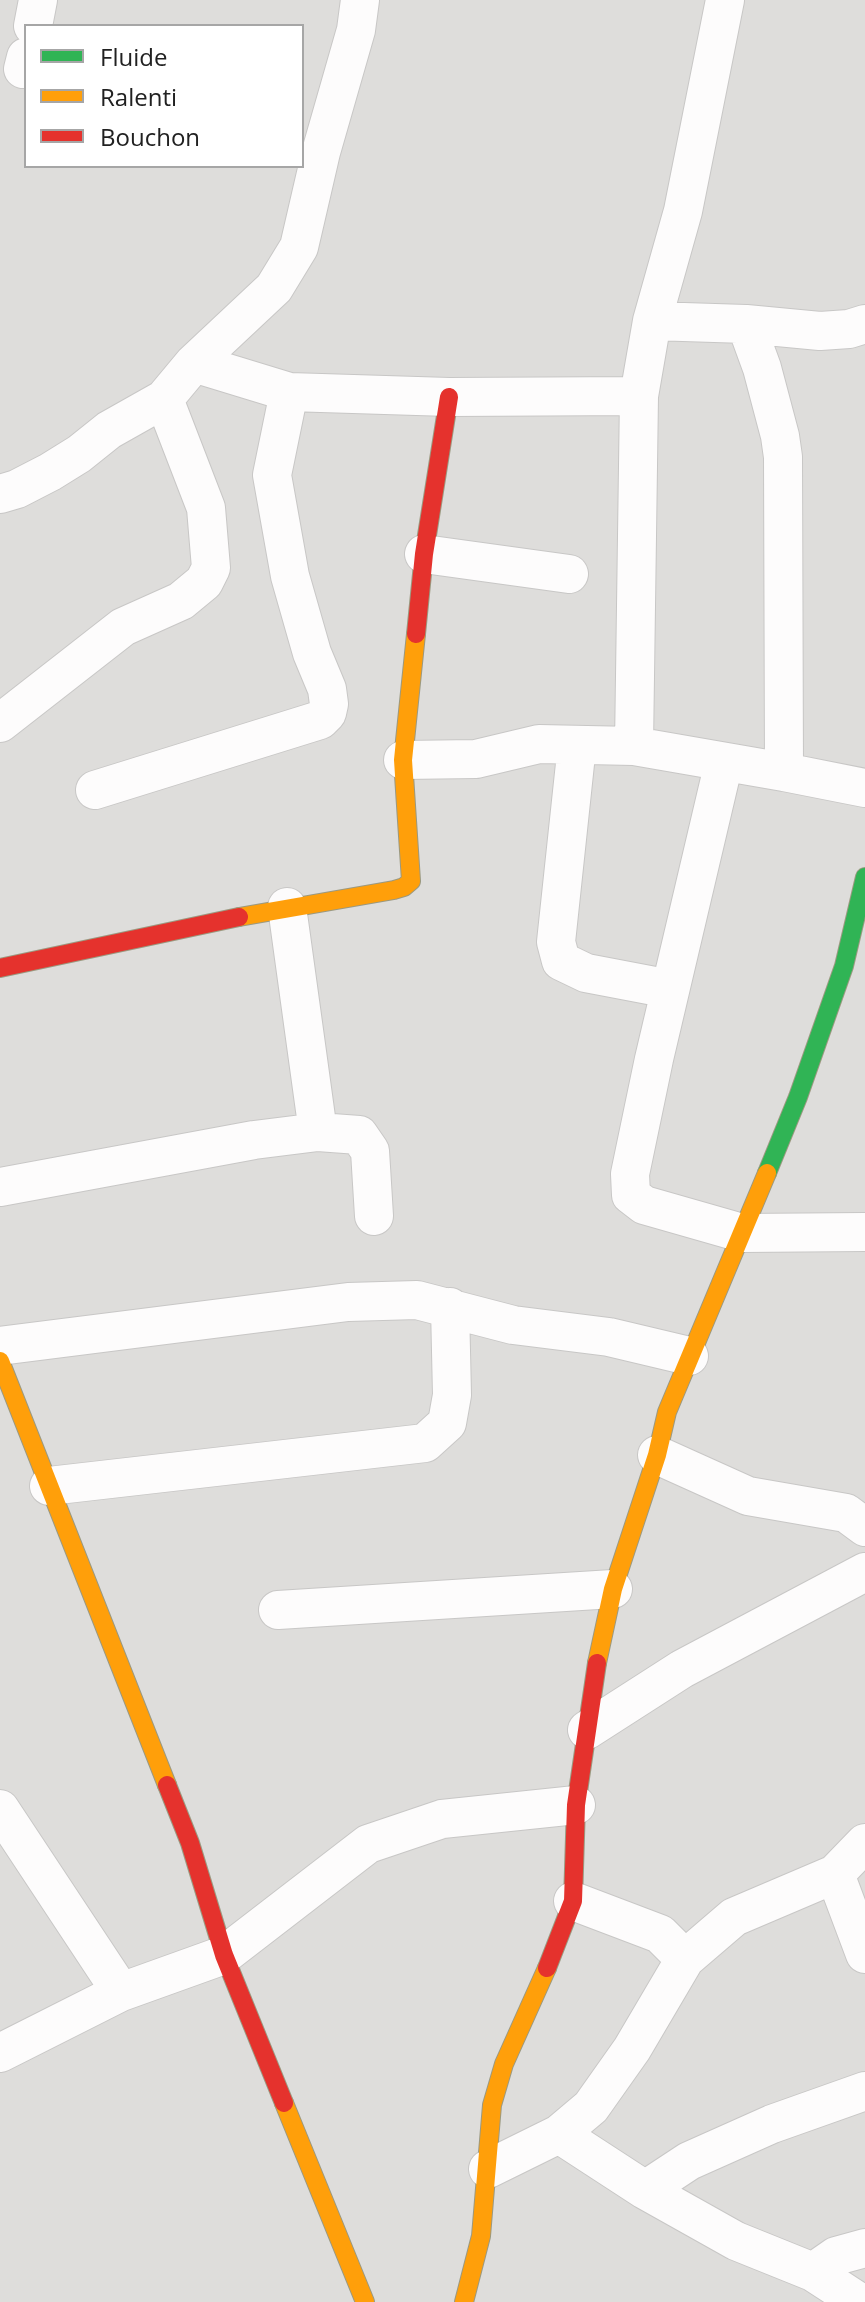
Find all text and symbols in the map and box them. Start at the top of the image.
legend [24,24,304,168]
text: Fluide [100,40,167,73]
text: Ralenti [100,80,177,113]
text: Bouchon [100,120,200,153]

